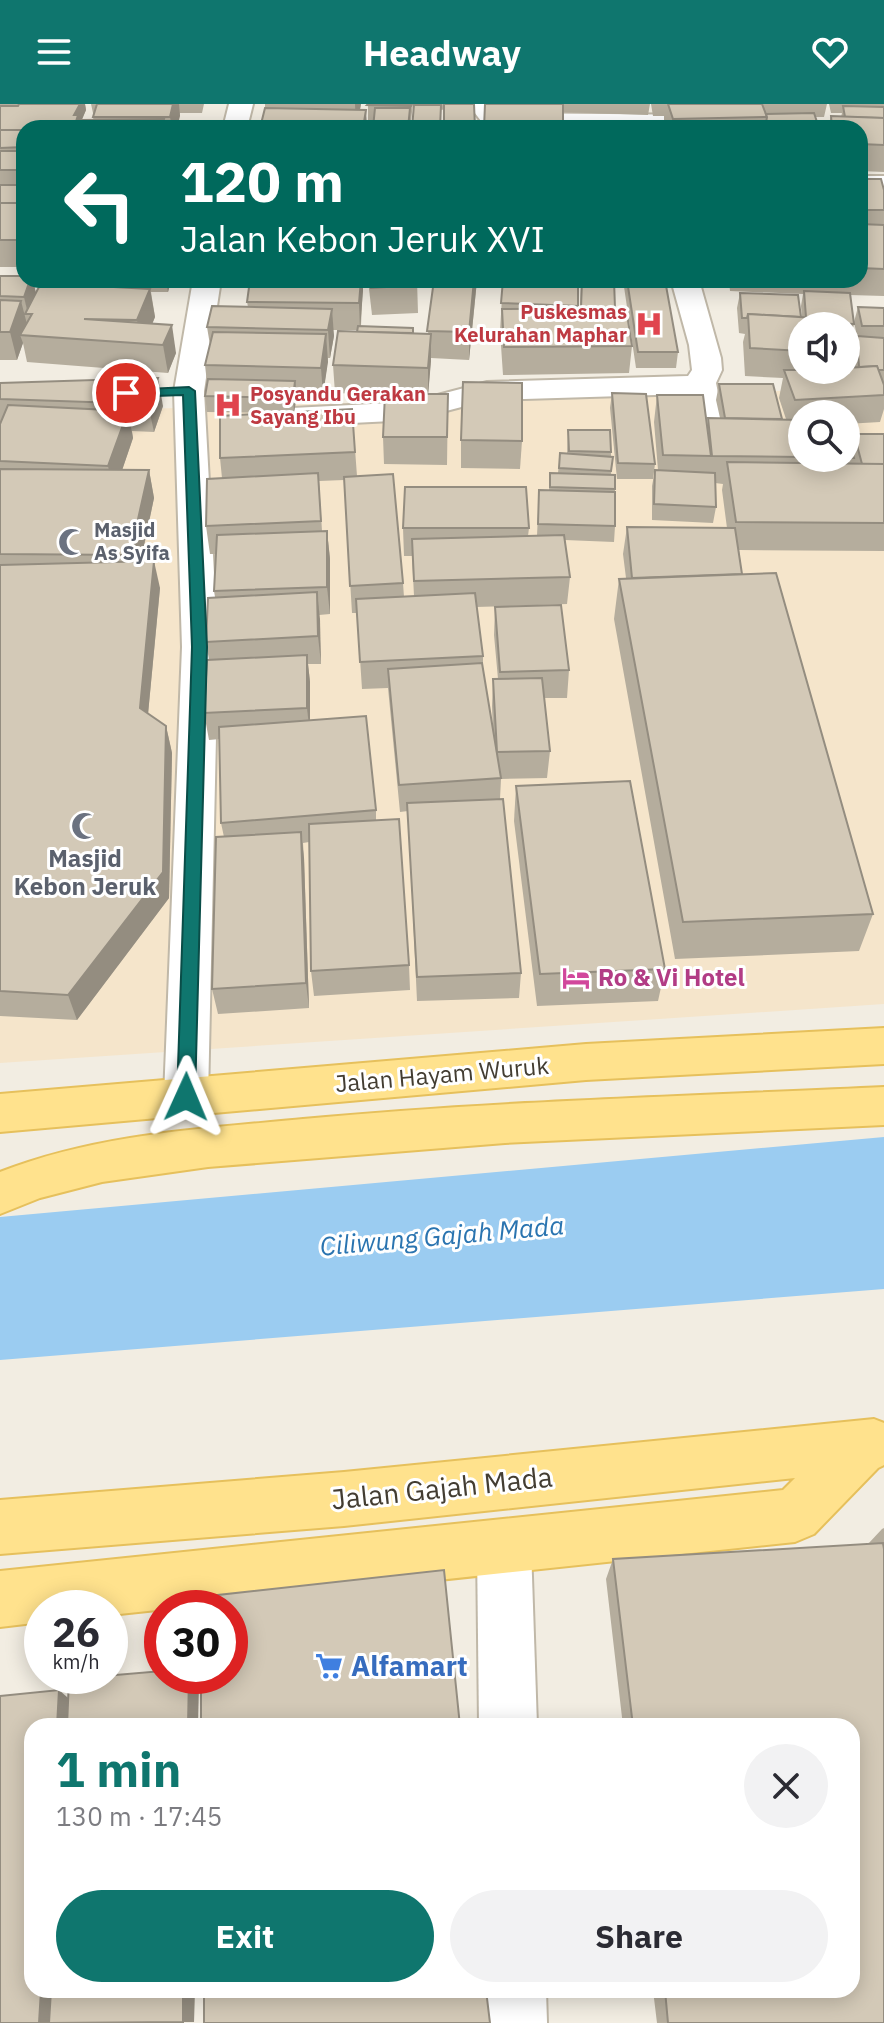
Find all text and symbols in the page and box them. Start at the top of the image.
text: Headway [363,29,521,76]
icon: menu [32,30,76,74]
icon: heart [808,30,852,74]
text: 120 m [180,145,344,217]
icon: left [48,152,152,256]
text: Jalan Kebon Jeruk XVI [180,215,545,262]
place label: Puskesmas Kelurahan Maphar [454,298,627,348]
hospital icon: Puskesmas Kelurahan Maphar [634,309,664,339]
map controls [788,312,860,472]
button: sound [788,312,860,384]
pin [92,359,160,427]
icon: arrive [104,371,148,415]
place label: Posyandu Gerakan Sayang Ibu [250,380,426,430]
hospital icon: Posyandu Gerakan Sayang Ibu [213,390,243,420]
button: search [788,400,860,472]
place label: Masjid As Syifa [94,516,170,566]
mosque icon: Masjid As Syifa [57,527,87,557]
mosque icon: Masjid Kebon Jeruk [70,811,100,841]
place label: Masjid Kebon Jeruk [14,842,156,902]
place label: Ro & Vi Hotel [598,961,745,993]
hotel icon: Ro & Vi Hotel [561,963,591,993]
street label: Jalan Hayam Wuruk [334,1049,550,1099]
position arrow [144,1055,228,1139]
water label: Ciliwung Gajah Mada [318,1207,565,1263]
street label: Jalan Gajah Mada [330,1457,554,1518]
speed limit sign: 30 [144,1590,248,1694]
text: 26 [52,1606,100,1658]
place label: Alfamart [351,1647,468,1684]
text: km/h [52,1648,100,1675]
supermarket icon: Alfamart [314,1651,344,1681]
text: 1 min [56,1738,181,1800]
button: close [744,1744,828,1828]
text: 130 m · 17:45 [56,1799,222,1833]
button: Exit [56,1890,434,1982]
button: Share [450,1890,828,1982]

